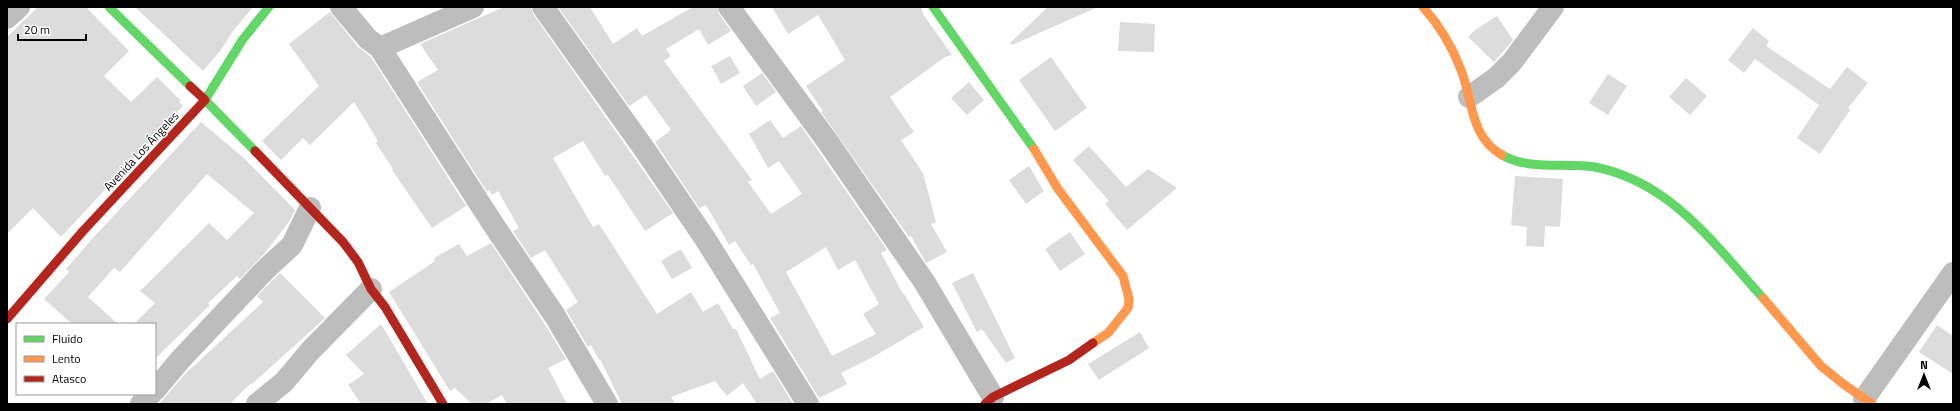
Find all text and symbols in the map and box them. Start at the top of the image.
scale bar [18,16,86,42]
text: 20 m [24,20,50,39]
street label: Avenida Los Ángeles [99,106,183,195]
legend [16,323,156,395]
text: Fluido [52,329,83,348]
text: Lento [52,349,81,368]
north arrow [1904,355,1944,395]
text: N [1920,357,1928,373]
text: Atasco [52,369,86,388]

